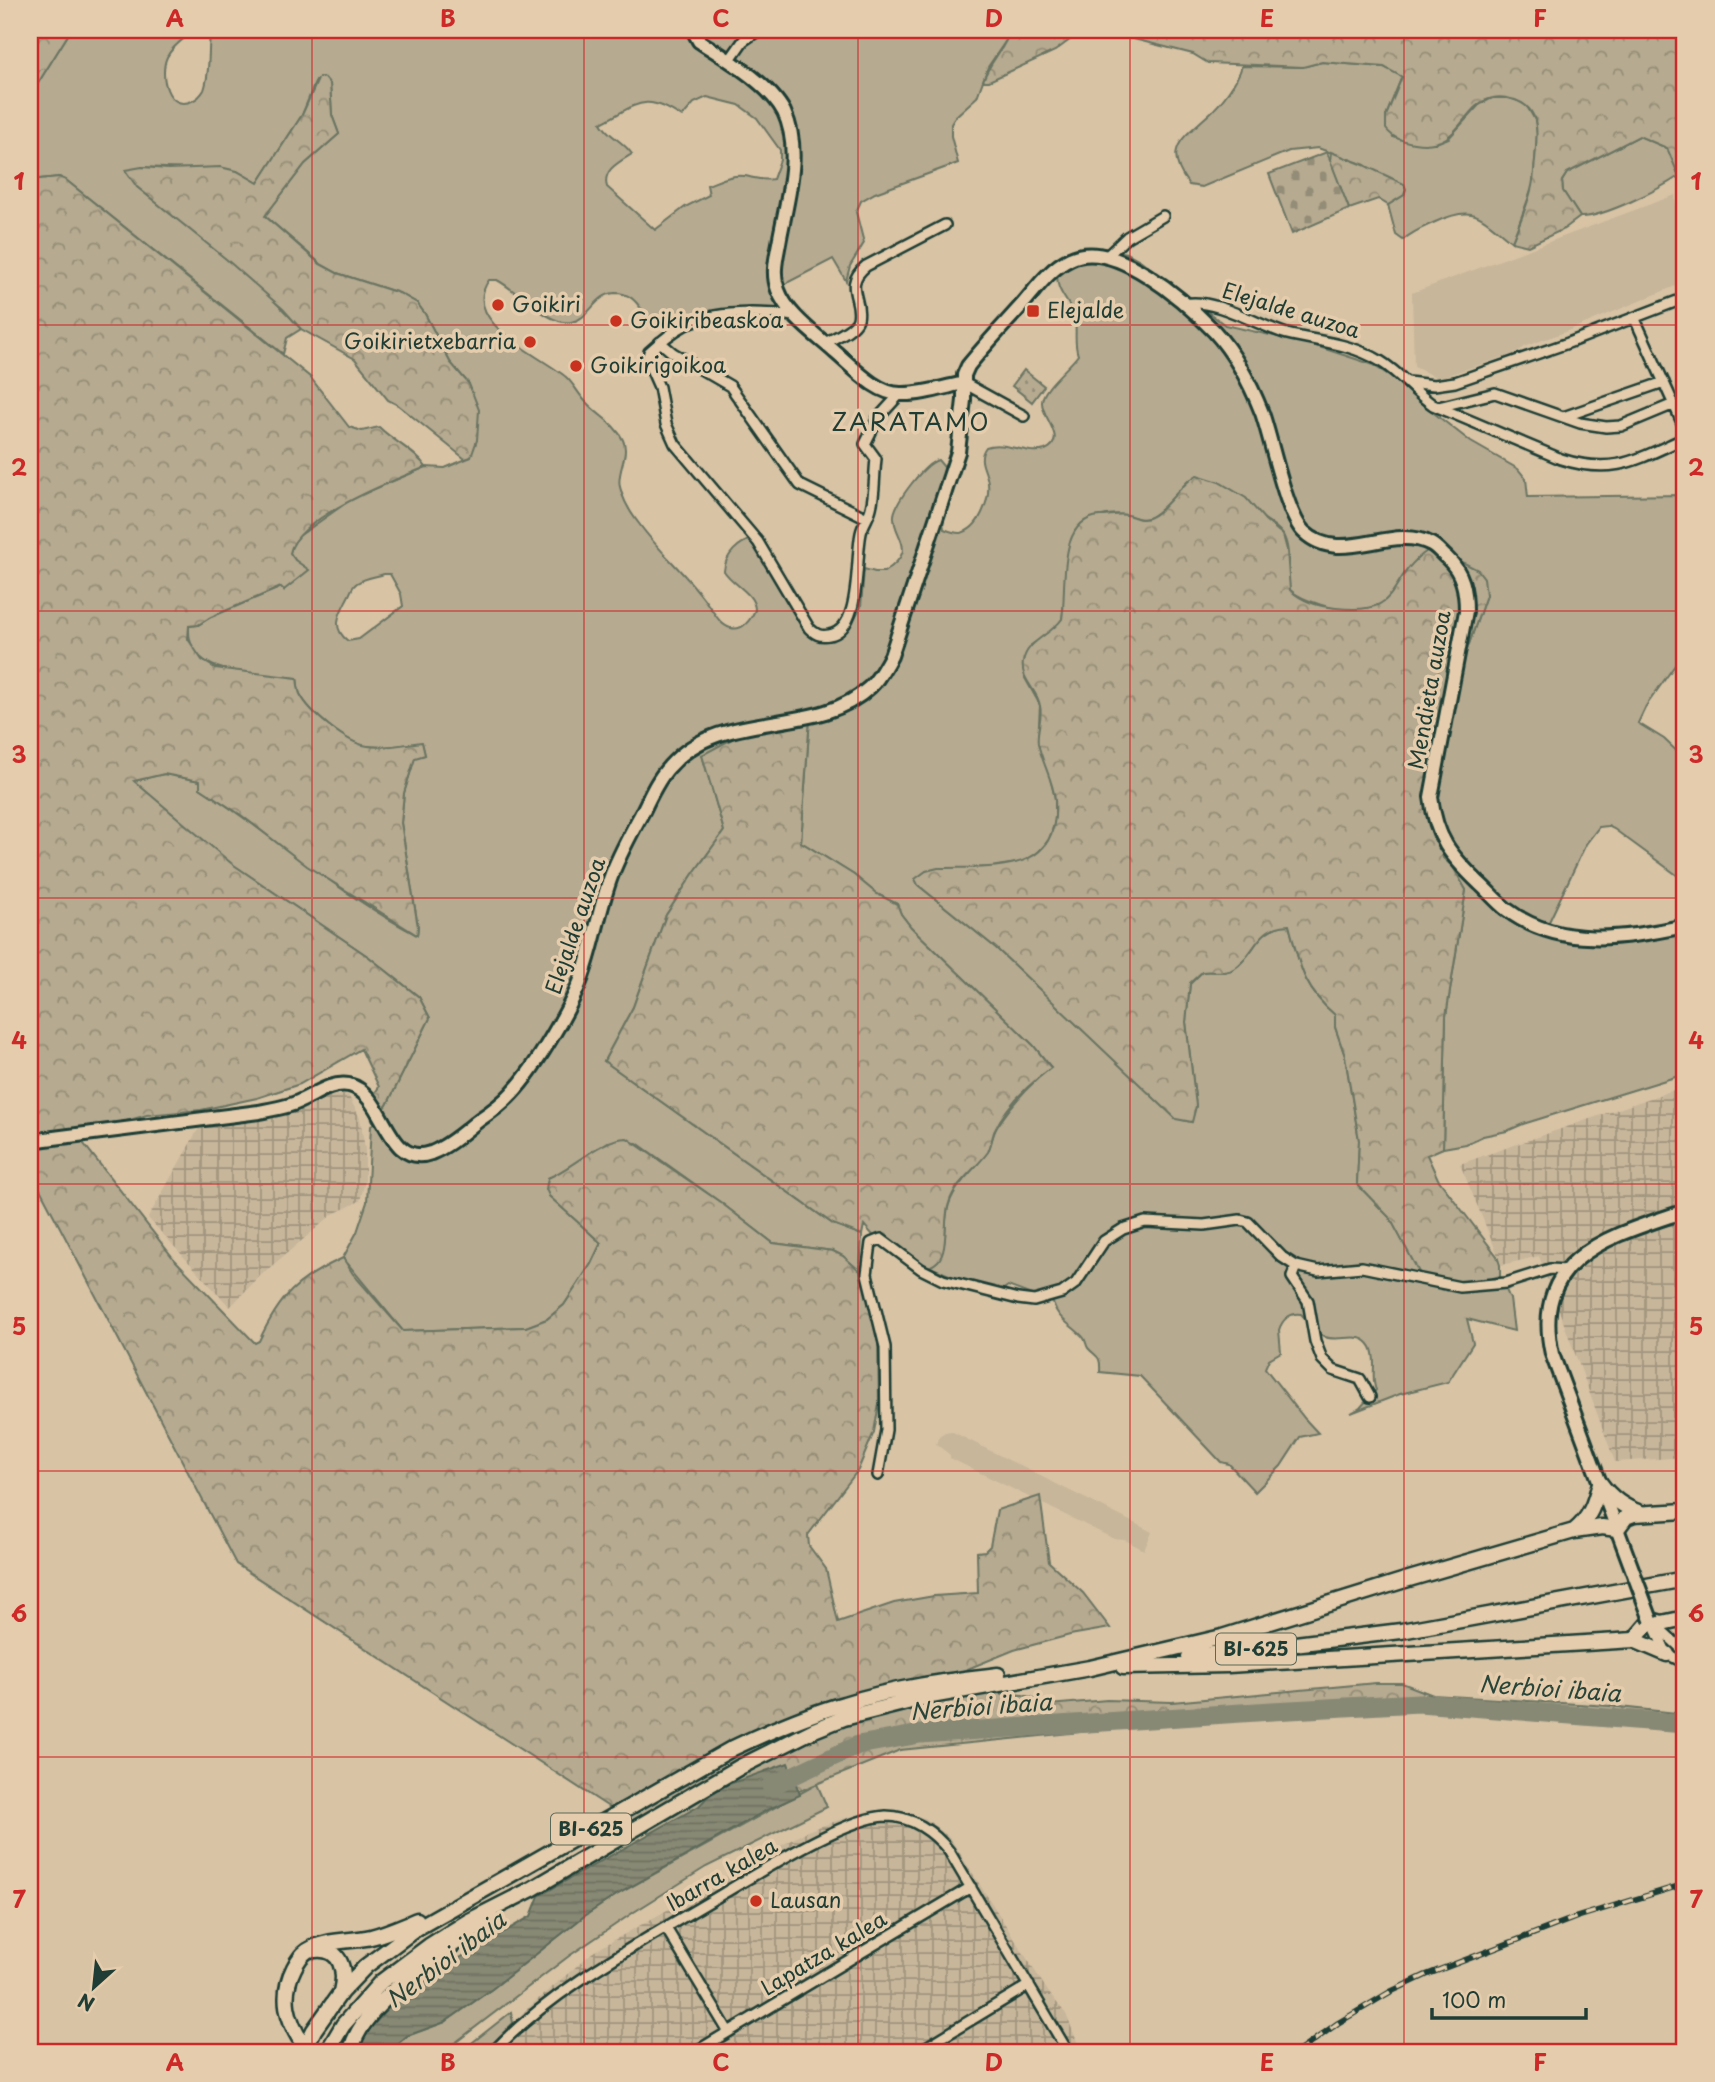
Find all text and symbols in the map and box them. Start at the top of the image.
text: A [166,0,184,35]
text: B [440,0,456,35]
text: C [712,0,730,35]
text: D [985,0,1003,35]
text: E [1260,0,1274,35]
text: F [1533,0,1547,35]
text: 1 [14,163,25,198]
text: 1 [1691,163,1702,198]
street label: Elejalde auzoa [1219,273,1364,345]
place label: Goikiri [512,287,581,319]
place label: Elejalde [1047,293,1124,325]
marker: Goikiri [490,297,506,313]
place label: Goikiribeaskoa [630,303,783,335]
marker: Elejalde [1025,303,1041,319]
marker: Goikiribeaskoa [608,313,624,329]
place label: Goikirietxebarria [344,324,517,356]
marker: Goikirietxebarria [522,334,538,350]
place label: Goikirigoikoa [590,348,726,380]
marker: Goikirigoikoa [568,358,584,374]
district label: ZARATAMO [831,403,991,439]
text: 2 [11,449,27,484]
text: 2 [1688,449,1704,484]
street label: Mendieta auzoa [1398,607,1458,772]
text: 3 [11,736,27,771]
text: 3 [1688,736,1704,771]
street label: Elejalde auzoa [536,853,612,998]
text: 4 [11,1022,27,1057]
text: 4 [1688,1022,1704,1057]
text: 5 [12,1308,26,1343]
text: 5 [1689,1308,1703,1343]
text: 6 [11,1595,27,1630]
text: 6 [1688,1595,1704,1630]
road number: BI-625 [1216,1634,1296,1665]
water label: Nerbioi ibaia [1478,1665,1623,1710]
water label: Nerbioi ibaia [909,1683,1053,1728]
road number: BI-625 [551,1814,631,1844]
street label: Ibarra kalea [660,1829,782,1918]
text: 7 [12,1881,26,1916]
text: 7 [1689,1881,1703,1916]
place label: Lausan [770,1883,841,1915]
marker: Lausan [748,1893,764,1909]
water label: Nerbioi ibaia [378,1902,513,2016]
street label: Lapatza kalea [754,1902,893,2003]
north arrow [60,1952,130,2022]
scale bar [1432,1977,1586,2021]
text: 100 m [1442,1983,1506,2015]
text: N [73,1987,99,2019]
text: A [166,2044,184,2079]
text: B [440,2044,456,2079]
text: C [712,2044,730,2079]
text: D [985,2044,1003,2079]
text: E [1260,2044,1274,2079]
text: F [1533,2044,1547,2079]

